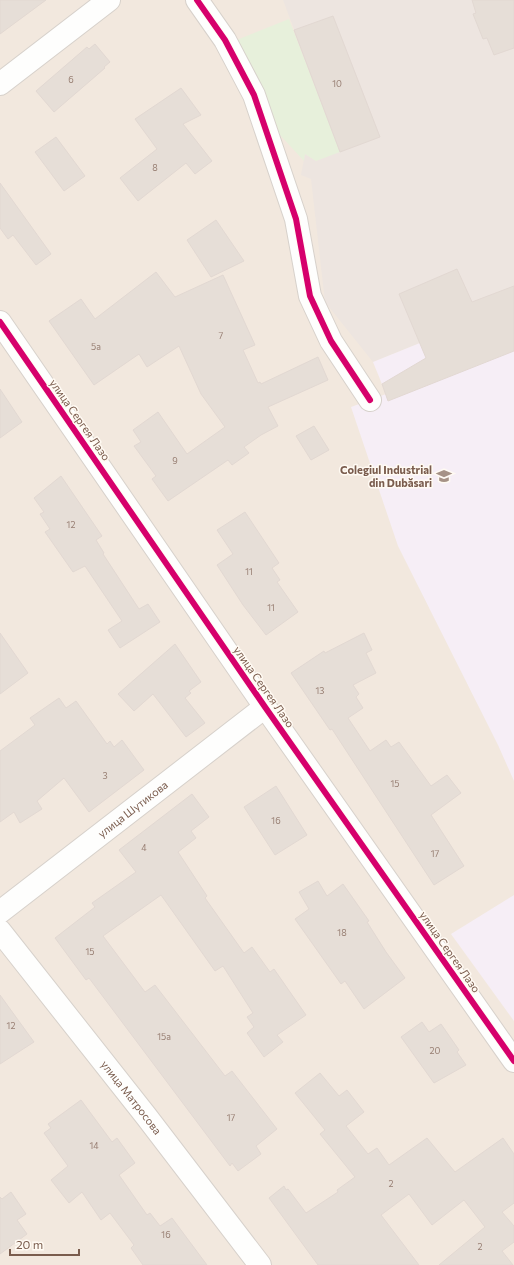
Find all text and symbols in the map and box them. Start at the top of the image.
house number: 6 [68,74,74,85]
house number: 10 [332,78,342,89]
house number: 8 [152,162,158,173]
house number: 7 [219,330,224,341]
house number: 5а [91,341,101,352]
street label: улица Сергея Лазо [47,377,114,463]
house number: 9 [172,455,178,466]
place label: Colegiul Industrial din Dubăsari [340,463,432,489]
school or university icon: Colegiul Industrial din Dubăsari [435,467,453,485]
house number: 12 [67,519,75,530]
house number: 11 [245,566,253,577]
house number: 11 [267,602,275,613]
street label: улица Сергея Лазо [231,644,298,730]
house number: 13 [316,685,324,696]
house number: 3 [102,770,108,781]
street label: улица Шутикова [95,778,170,840]
house number: 15 [390,778,400,789]
house number: 16 [271,815,281,826]
house number: 4 [141,842,147,853]
house number: 17 [431,848,440,859]
street label: улица Сергея Лазо [417,909,484,995]
house number: 18 [337,927,347,938]
house number: 15 [85,946,95,957]
house number: 12 [7,1020,15,1031]
house number: 15а [157,1031,171,1042]
house number: 20 [430,1045,441,1056]
street label: улица Матросова [99,1058,165,1137]
house number: 17 [227,1112,236,1123]
house number: 14 [89,1140,99,1151]
house number: 2 [389,1178,394,1189]
house number: 16 [161,1229,171,1240]
scale bar [10,1231,79,1257]
text: 20 m [16,1237,43,1251]
house number: 2 [478,1241,483,1252]

